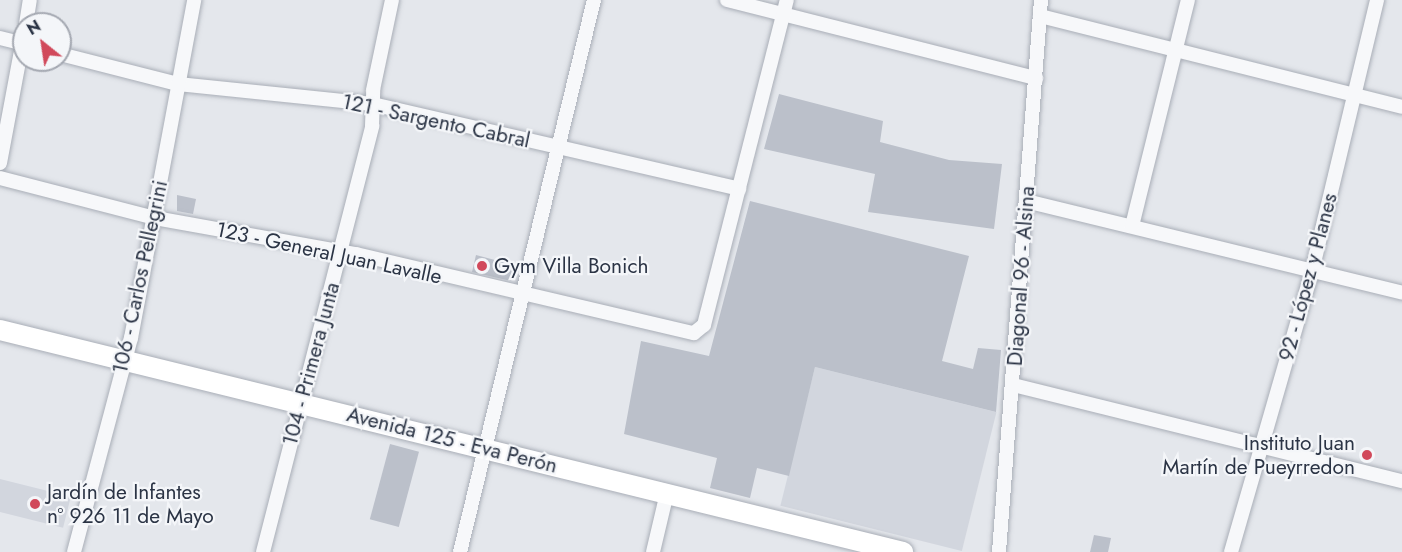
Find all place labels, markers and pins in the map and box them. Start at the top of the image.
place label: Gym Villa Bonich [494,253,649,279]
marker: Gym Villa Bonich [475,259,489,273]
place label: Instituto Juan Martín de Pueyrredon [1163,430,1355,480]
marker: Instituto Juan Martín de Pueyrredon [1360,448,1374,462]
place label: Jardín de Infantes nº 926 11 de Mayo [47,479,214,529]
marker: Jardín de Infantes nº 926 11 de Mayo [28,497,42,511]

